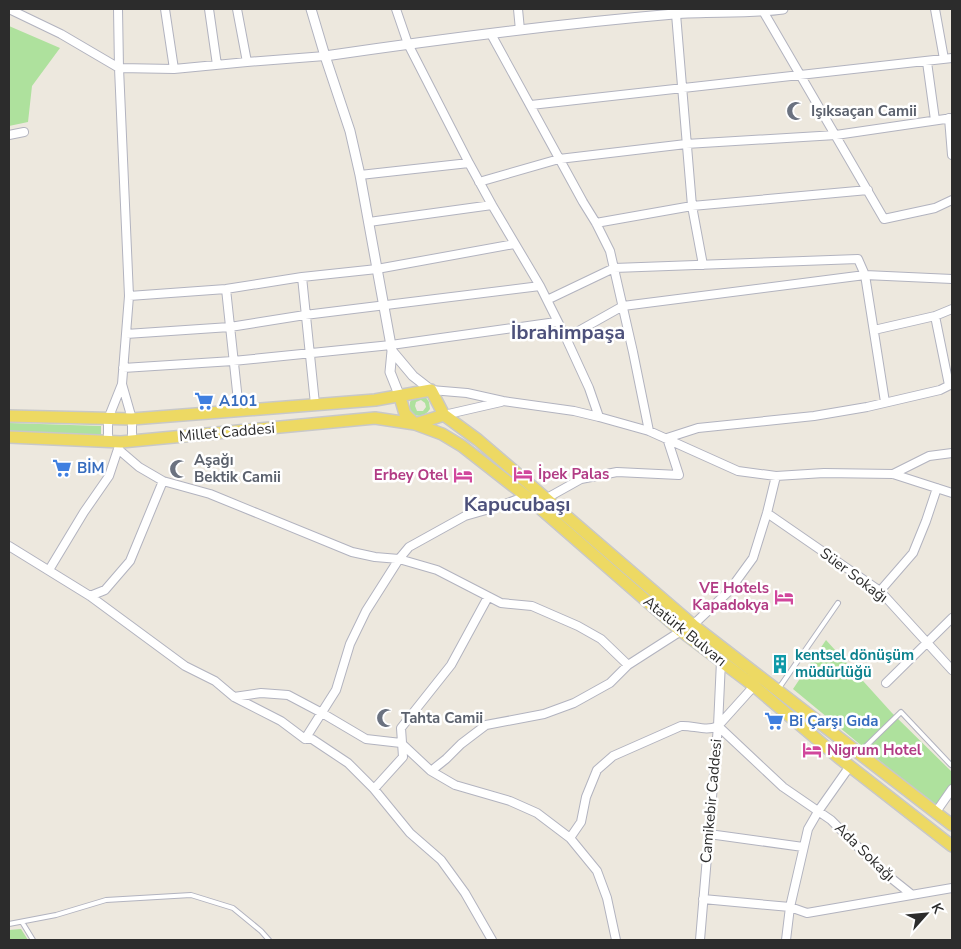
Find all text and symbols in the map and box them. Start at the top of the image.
mosque icon: Işıksaçan Camii [785,100,807,122]
place label: Işıksaçan Camii [811,101,917,121]
district label: İbrahimpaşa [511,319,625,346]
supermarket icon: A101 [193,390,215,412]
place label: A101 [219,391,257,411]
street label: Millet Caddesi [178,418,276,446]
place label: Aşağı Bektik Camii [194,450,281,487]
supermarket icon: BİM [51,457,73,479]
place label: BİM [77,458,105,478]
mosque icon: Aşağı Bektik Camii [168,458,190,480]
hotel icon: İpek Palas [512,463,534,485]
hotel icon: Erbey Otel [452,464,474,486]
place label: İpek Palas [538,464,609,484]
place label: Erbey Otel [374,465,448,485]
district label: Kapucubaşı [464,491,570,518]
street label: Süer Sokağı [816,543,892,607]
place label: VE Hotels Kapadokya [692,578,769,615]
hotel icon: VE Hotels Kapadokya [773,586,795,608]
street label: Atatürk Bulvarı [639,591,731,671]
place label: kentsel dönüşüm müdürlüğü [795,645,914,682]
building icon: kentsel dönüşüm müdürlüğü [769,653,791,675]
mosque icon: Tahta Camii [375,707,397,729]
place label: Tahta Camii [401,708,483,728]
supermarket icon: Bi Çarşı Gıda [763,710,785,732]
place label: Bi Çarşı Gıda [789,711,878,731]
street label: Camikebir Caddesi [696,738,726,864]
hotel icon: Nigrum Hotel [801,739,823,761]
place label: Nigrum Hotel [827,740,922,760]
street label: Ada Sokağı [830,818,900,886]
north arrow [901,889,951,939]
text: K [927,900,948,917]

